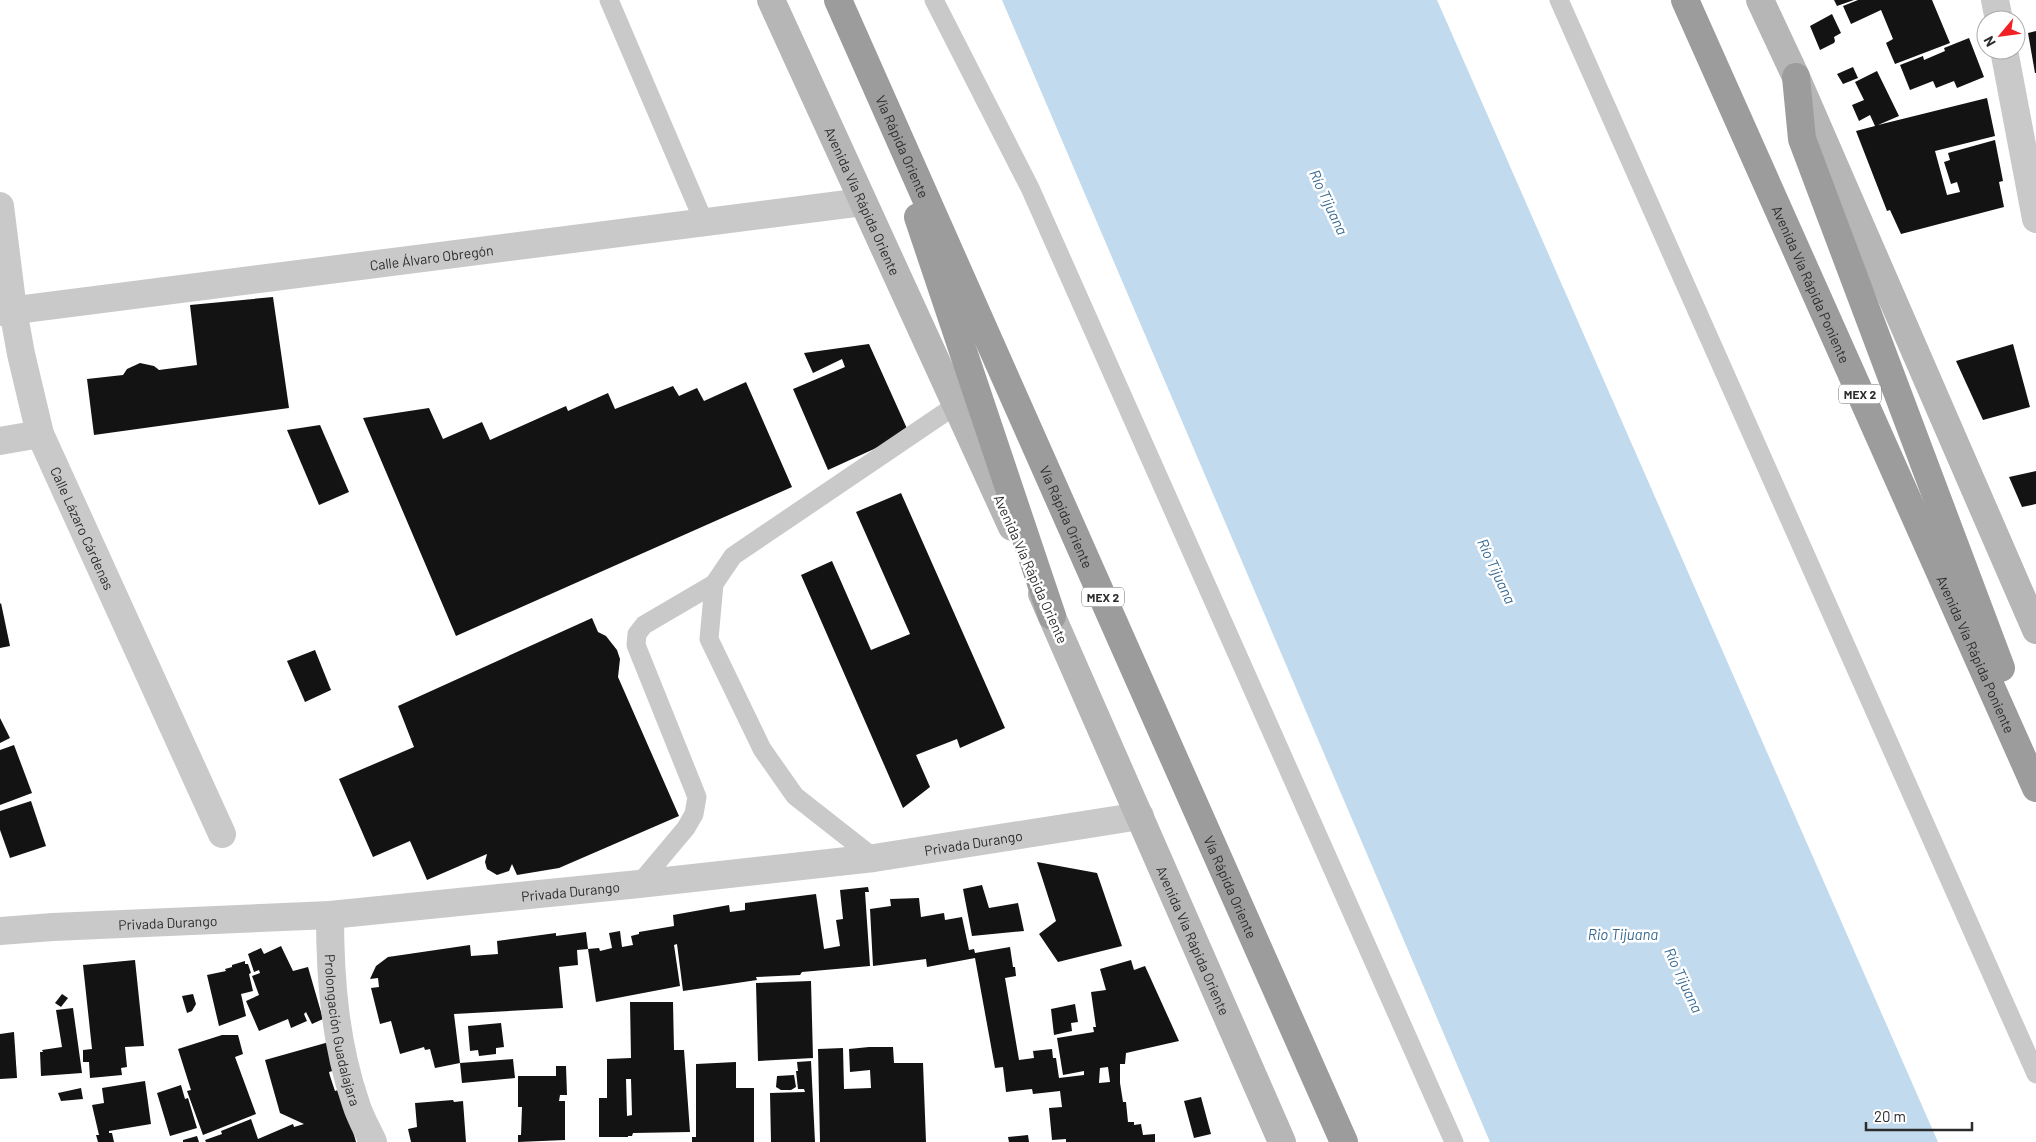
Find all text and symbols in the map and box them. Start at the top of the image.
north arrow [1976,10,2026,60]
text: N [1980,33,1999,50]
street label: Vía Rápida Oriente [873,92,933,200]
street label: Avenida Vía Rápida Oriente [822,124,904,278]
water label: Río Tijuana [1306,167,1352,238]
street label: Avenida Vía Rápida Poniente [1769,203,1854,366]
street label: Calle Álvaro Obregón [369,241,494,273]
road number: MEX 2 [1839,384,1881,404]
street label: Vía Rápida Oriente [1037,463,1097,571]
street label: Calle Lázaro Cárdenas [47,464,118,592]
street label: Avenida Vía Rápida Oriente [990,492,1072,646]
water label: Río Tijuana [1474,536,1520,607]
street label: Avenida Vía Rápida Poniente [1934,573,2019,736]
road number: MEX 2 [1082,588,1124,606]
street label: Privada Durango [923,826,1024,858]
street label: Vía Rápida Oriente [1201,833,1261,941]
street label: Avenida Vía Rápida Oriente [1153,863,1234,1018]
street label: Privada Durango [520,877,621,904]
street label: Privada Durango [118,911,218,933]
water label: Rio Tijuana [1588,925,1658,943]
water label: Río Tijuana [1661,945,1707,1016]
street label: Prolongación Guadalajara [322,954,364,1108]
scale bar [1866,1100,1972,1132]
text: 20 m [1874,1107,1906,1125]

